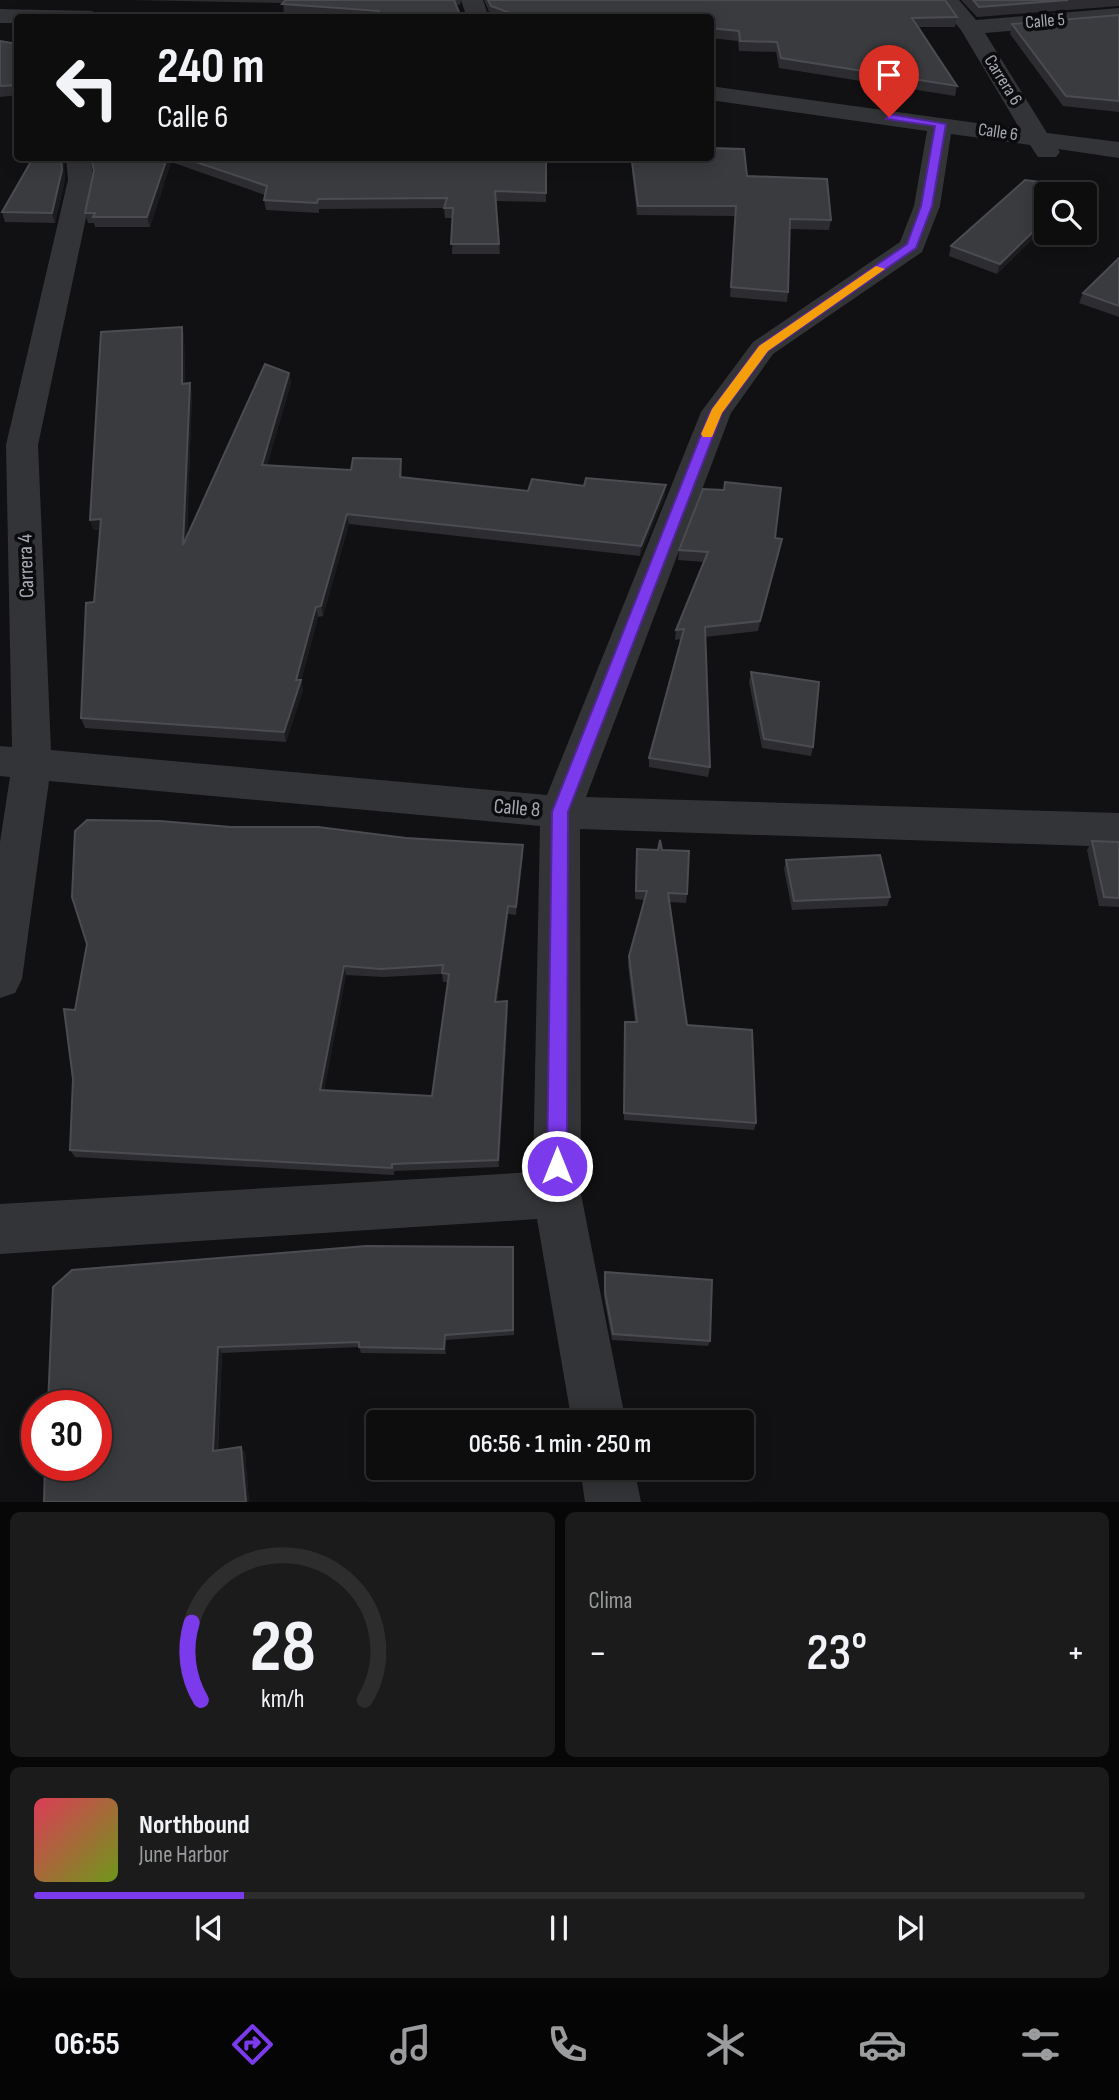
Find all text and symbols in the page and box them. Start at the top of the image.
street label: Calle 5 [1024,9,1066,33]
text: 240 m [157,38,265,97]
icon: left [42,42,133,133]
pin [859,45,919,117]
street label: Carrera 6 [979,51,1027,109]
icon: arrive [870,56,908,94]
text: Calle 6 [157,98,228,137]
street label: Calle 6 [977,119,1019,145]
map controls [1034,182,1097,245]
button: search [1034,182,1097,245]
street label: Carrera 4 [12,533,40,598]
street label: Calle 8 [493,794,541,822]
position arrow [520,1129,594,1203]
speed limit sign: 30 [21,1390,112,1481]
text: 06:56 · 1 min · 250 m [469,1429,651,1460]
text: Clima [589,1587,632,1615]
text: 28 [249,1605,315,1693]
text: 23° [806,1622,867,1685]
text: − [589,1631,607,1676]
text: + [1066,1631,1085,1676]
text: km/h [261,1684,304,1715]
text: Northbound [139,1810,250,1841]
text: June Harbor [139,1841,229,1869]
icon: previous [190,1909,228,1947]
icon: pause [540,1909,578,1947]
icon: next [891,1909,929,1947]
icon: directions [228,2020,277,2069]
icon: music [386,2020,435,2069]
icon: phone [543,2020,592,2069]
icon: climate [701,2020,750,2069]
icon: car [858,2020,907,2069]
icon: filters [1016,2020,1065,2069]
text: 06:55 [54,2025,120,2064]

